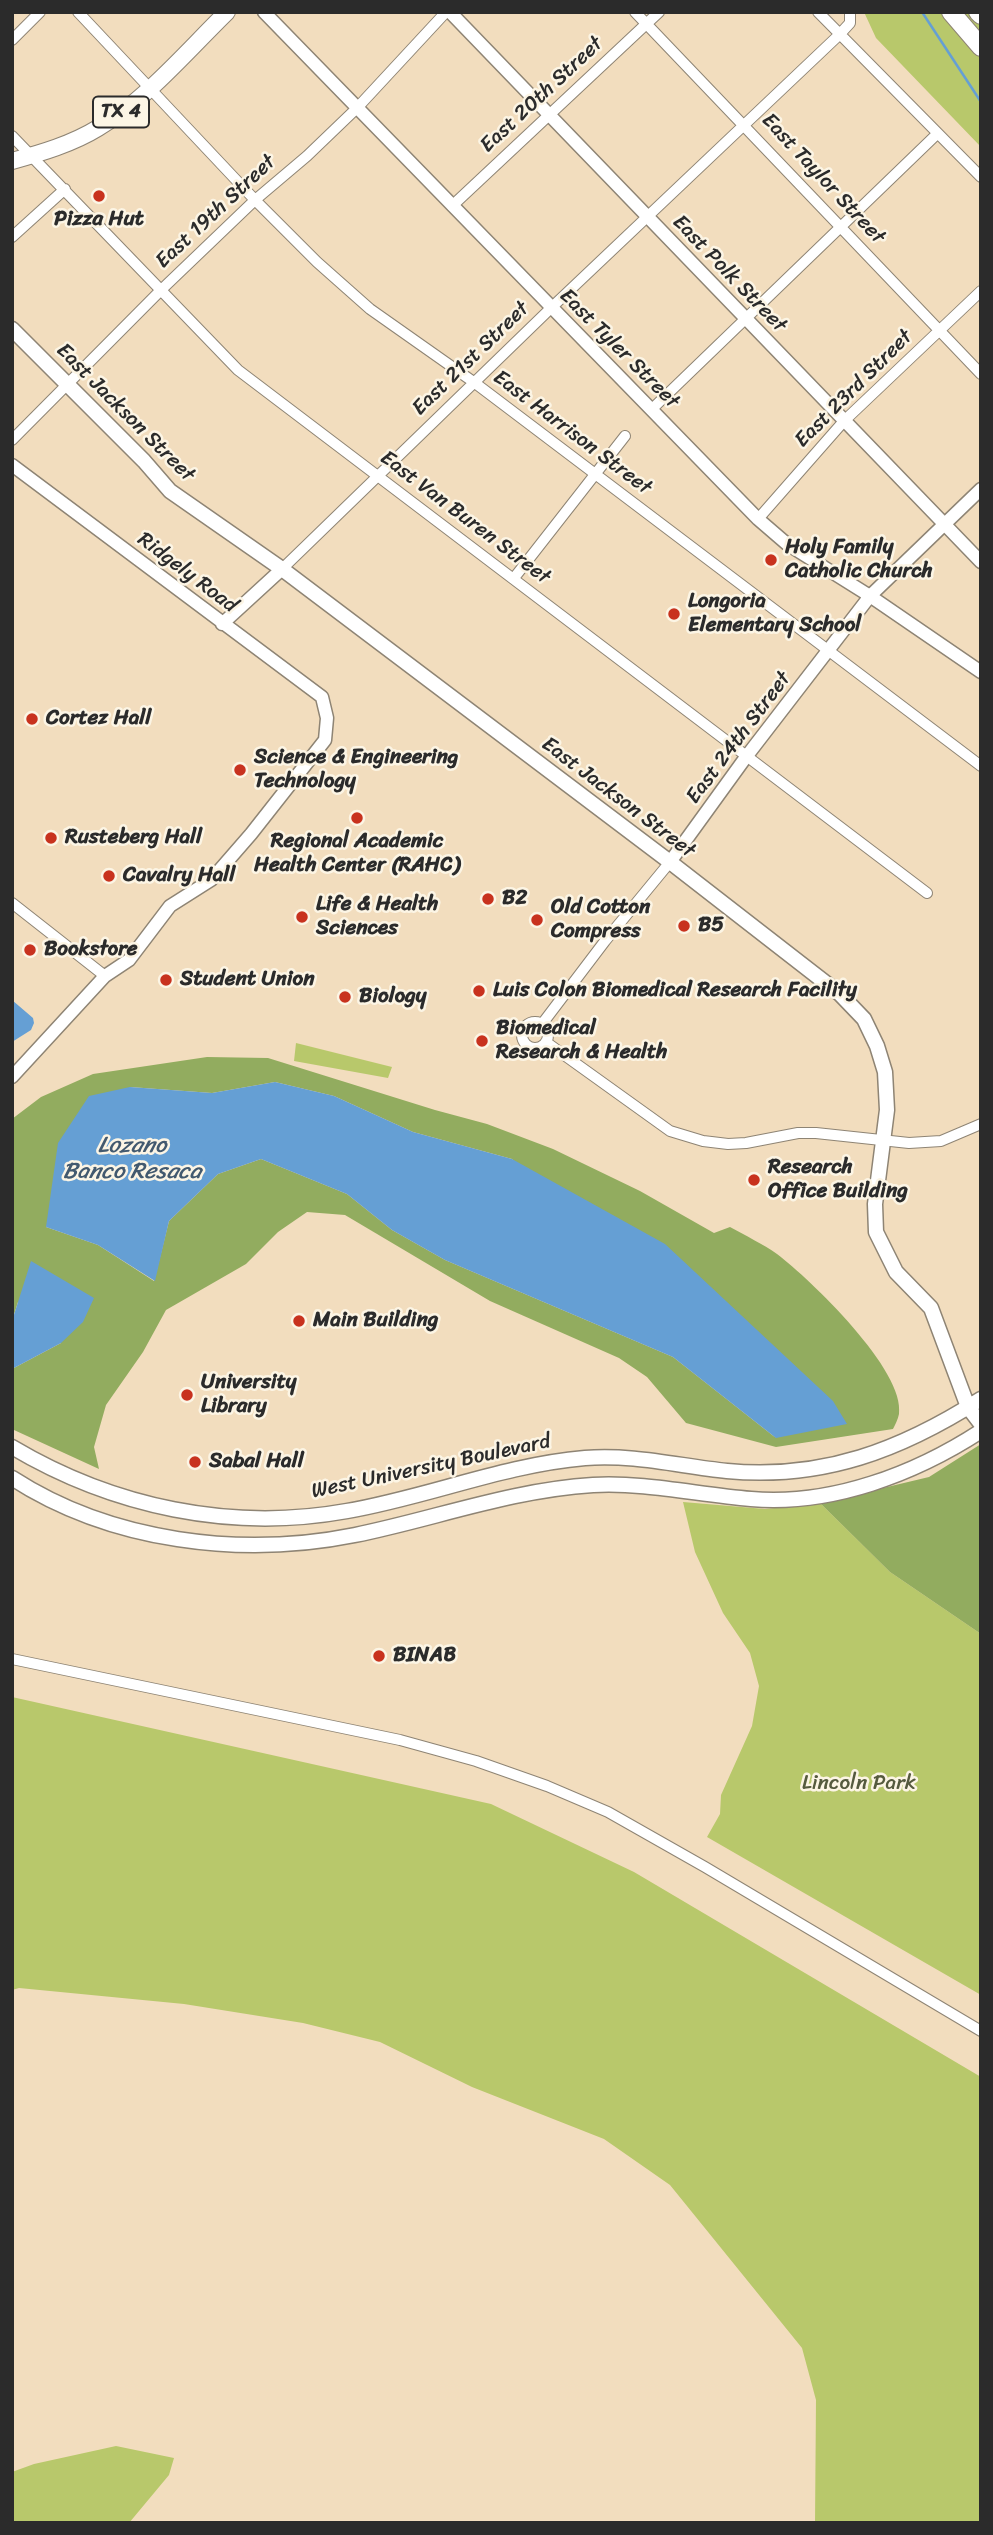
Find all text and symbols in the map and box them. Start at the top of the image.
street label: East 20th Street [475,32,609,158]
road number: TX 4 [93,96,149,128]
street label: East Taylor Street [756,108,890,250]
street label: East 19th Street [151,150,281,274]
marker: Pizza Hut [91,188,107,204]
place label: Pizza Hut [54,207,144,233]
street label: East Polk Street [667,210,791,338]
street label: East Tyler Street [554,284,684,414]
street label: East 21st Street [407,297,535,421]
street label: East 23rd Street [790,325,918,453]
street label: East Jackson Street [50,338,200,488]
street label: East Harrison Street [488,365,656,501]
street label: East Van Buren Street [375,446,555,590]
street label: Ridgely Road [132,527,242,619]
place label: Holy Family Catholic Church [785,535,933,585]
marker: Holy Family Catholic Church [763,552,779,568]
place label: Longoria Elementary School [688,589,861,639]
marker: Longoria Elementary School [666,606,682,622]
street label: East 24th Street [681,667,797,809]
place label: Cortez Hall [46,706,151,732]
marker: Cortez Hall [24,711,40,727]
street label: East Jackson Street [536,732,700,864]
place label: Science & Engineering Technology [254,745,458,795]
marker: Science & Engineering Technology [232,762,248,778]
marker: Regional Academic Health Center (RAHC) [349,810,365,826]
place label: Rusteberg Hall [65,825,202,851]
place label: Regional Academic Health Center (RAHC) [254,829,460,879]
marker: Rusteberg Hall [43,830,59,846]
place label: Cavalry Hall [123,863,235,889]
marker: Cavalry Hall [101,868,117,884]
place label: B2 [502,886,527,912]
marker: B2 [480,891,496,907]
place label: Life & Health Sciences [316,892,438,942]
place label: Old Cotton Compress [551,895,650,945]
marker: Life & Health Sciences [294,909,310,925]
marker: Old Cotton Compress [529,912,545,928]
place label: B5 [698,913,724,939]
marker: B5 [676,918,692,934]
place label: Bookstore [44,937,138,963]
marker: Bookstore [22,942,38,958]
place label: Student Union [180,967,315,993]
marker: Student Union [158,972,174,988]
place label: Luis Colon Biomedical Research Facility [493,978,857,1004]
marker: Luis Colon Biomedical Research Facility [471,983,487,999]
place label: Biology [359,984,426,1010]
marker: Biology [337,989,353,1005]
place label: Biomedical Research & Health [496,1016,667,1066]
marker: Biomedical Research & Health [474,1033,490,1049]
water label: Lozano Banco Resaca [63,1132,201,1186]
place label: Research Office Building [768,1155,908,1205]
marker: Research Office Building [746,1172,762,1188]
place label: Main Building [313,1308,438,1334]
marker: Main Building [291,1313,307,1329]
place label: University Library [201,1370,297,1420]
marker: University Library [179,1387,195,1403]
street label: West University Boulevard [309,1429,553,1505]
place label: Sabal Hall [209,1449,304,1475]
marker: Sabal Hall [187,1454,203,1470]
place label: BINAB [393,1643,456,1669]
marker: BINAB [371,1648,387,1664]
park label: Lincoln Park [802,1771,916,1797]

